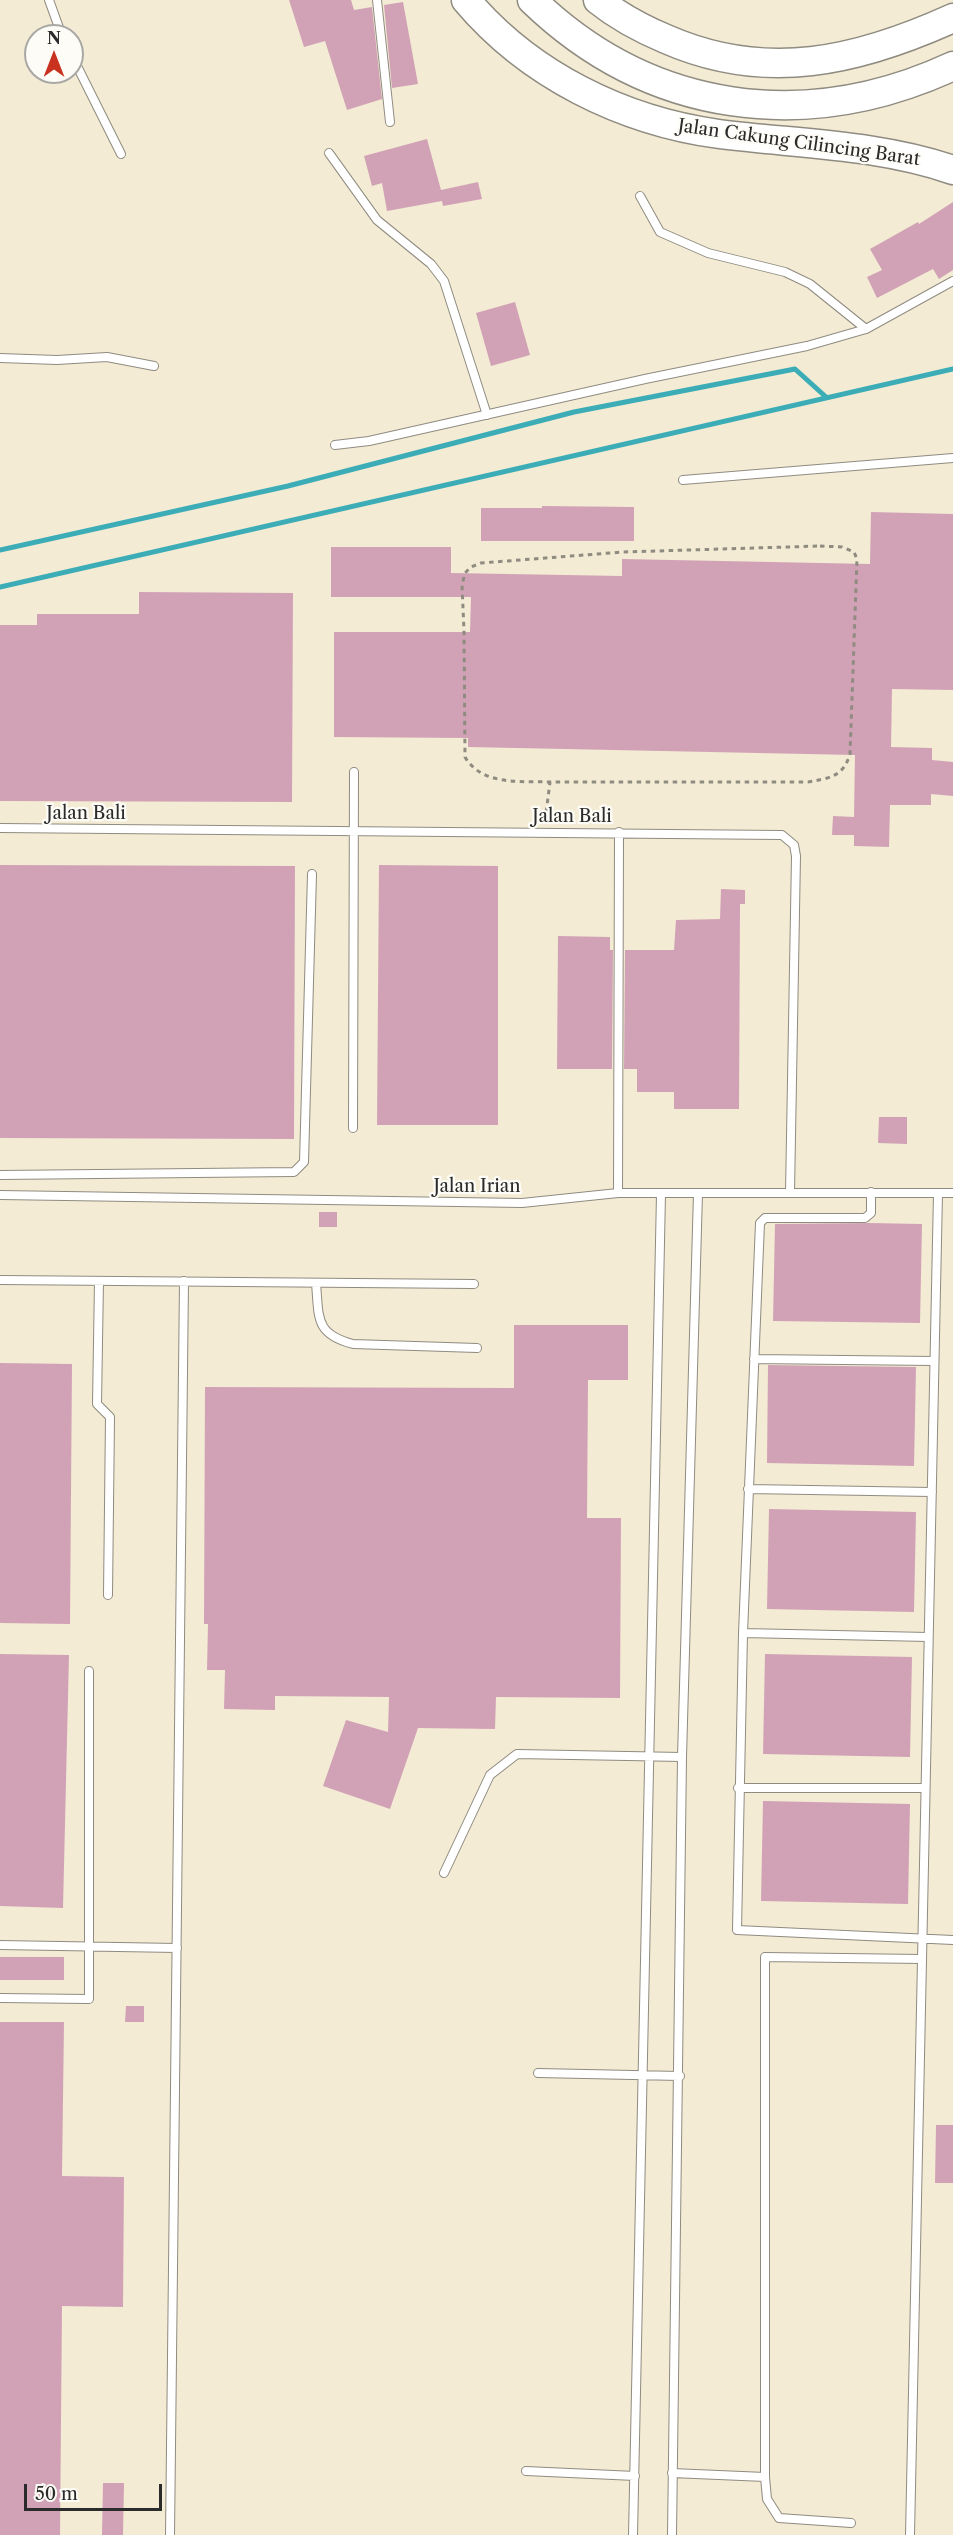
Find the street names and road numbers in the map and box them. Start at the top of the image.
street label: Jalan Cakung Cilincing Barat [677,115,921,171]
street label: Jalan Bali [46,803,126,825]
street label: Jalan Bali [532,806,612,828]
street label: Jalan Irian [433,1176,521,1198]

